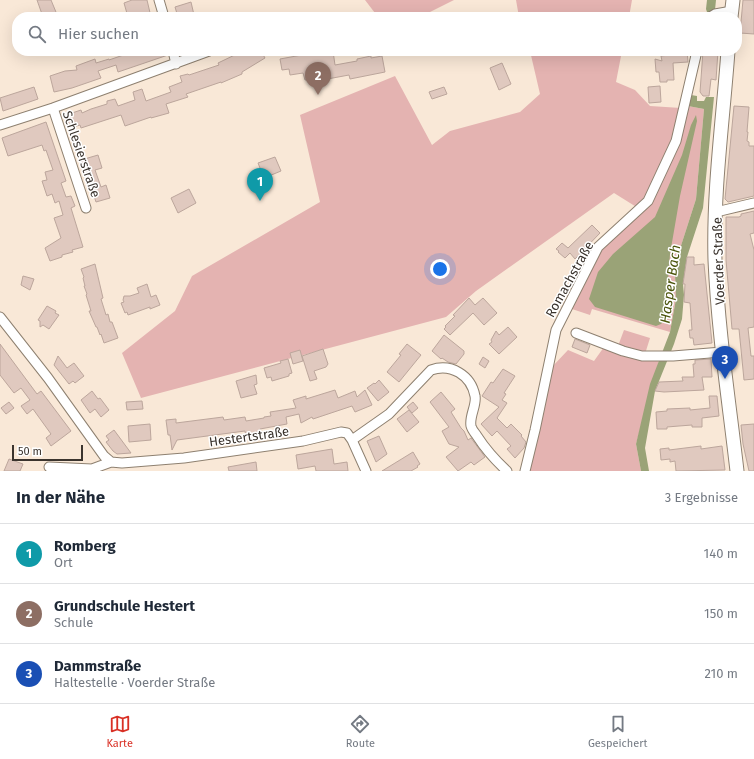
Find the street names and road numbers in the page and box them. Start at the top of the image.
street label: Schlesierstraße [60,109,103,199]
street label: Voerder Straße [709,217,728,305]
street label: Romachstraße [542,239,596,320]
street label: Hestertstraße [208,423,290,450]

